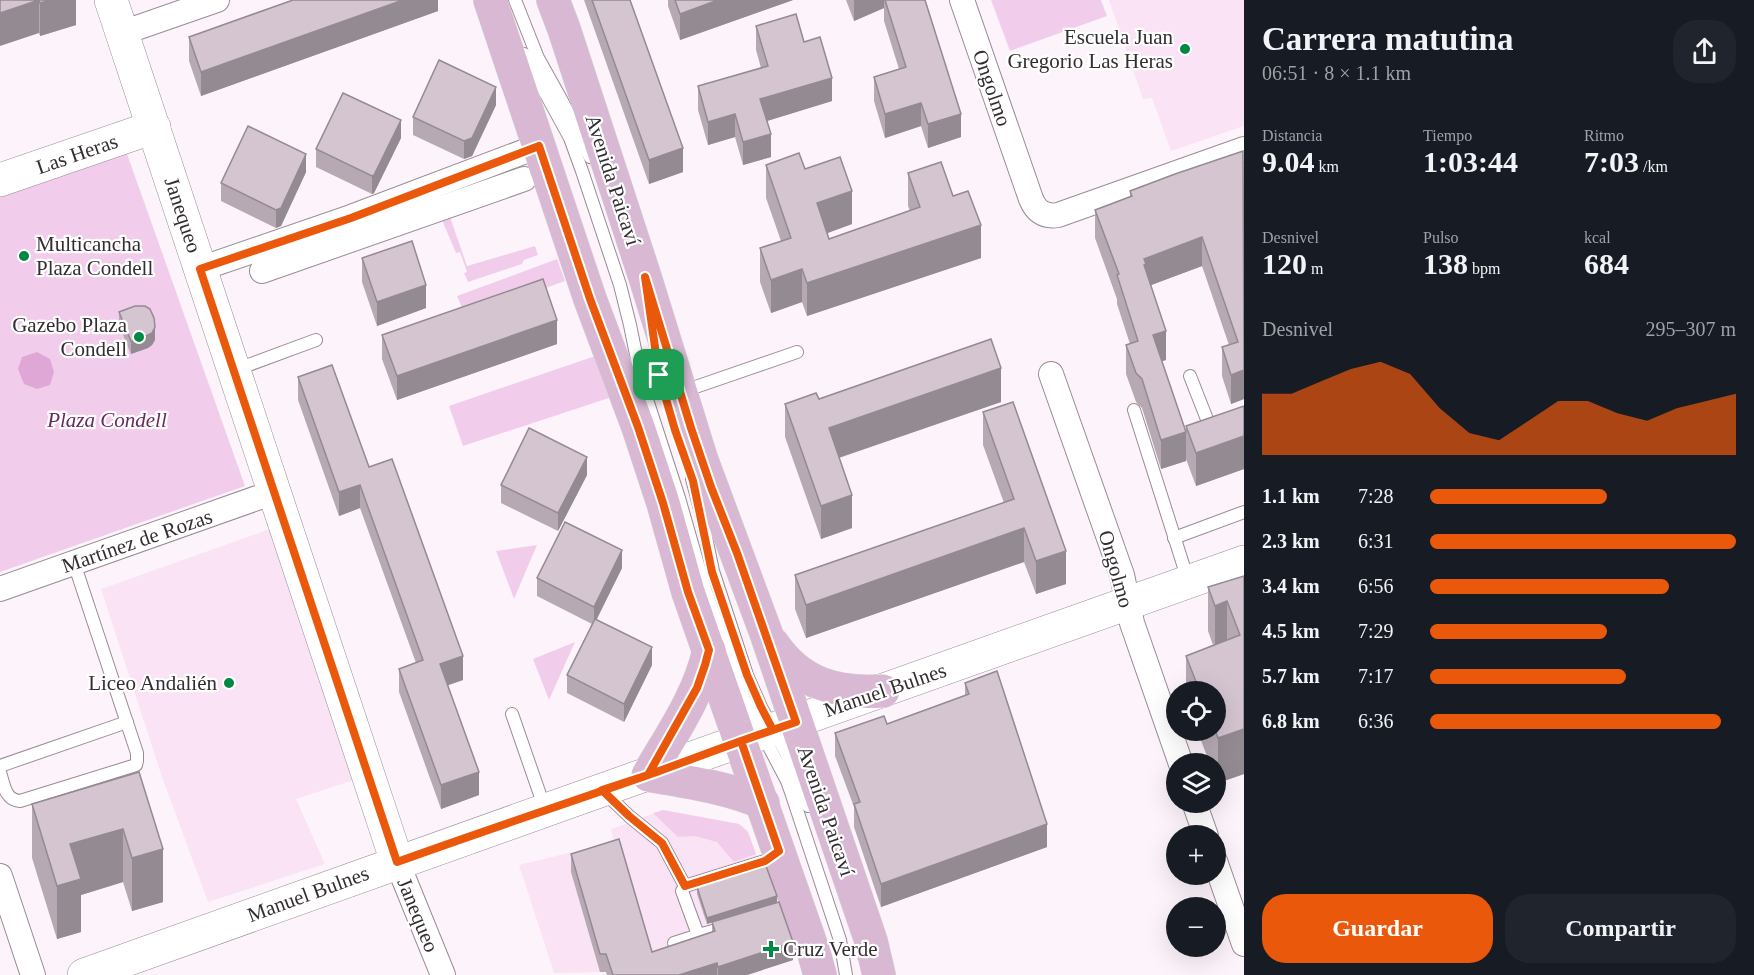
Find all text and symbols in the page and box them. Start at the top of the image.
button: share [1673,20,1736,83]
text: Carrera matutina [1262,21,1513,57]
place label: Escuela Juan Gregorio Las Heras [1007,25,1173,73]
marker: Escuela Juan Gregorio Las Heras [1178,42,1192,56]
street label: Ongolmo [968,47,1016,129]
text: 06:51 · 8 × 1.1 km [1262,62,1411,84]
street label: Avenida Paicaví [580,111,646,249]
text: Distancia [1262,127,1322,144]
text: Tiempo [1423,127,1472,144]
text: Ritmo [1584,127,1624,144]
street label: Las Heras [33,129,121,179]
text: 9.04 [1262,145,1315,178]
text: 1:03:44 [1423,145,1518,178]
text: 7:03 [1584,145,1639,178]
text: km [1315,158,1339,175]
text: /km [1639,158,1668,175]
street label: Janequeo [160,174,206,256]
text: Desnivel [1262,229,1319,246]
text: Pulso [1423,229,1459,246]
text: kcal [1584,229,1611,246]
place label: Multicancha Plaza Condell [36,232,153,280]
text: 120 [1262,247,1307,280]
text: 138 [1423,247,1468,280]
text: 684 [1584,247,1629,280]
marker: Multicancha Plaza Condell [17,249,31,263]
text: m [1307,260,1323,277]
text: bpm [1468,260,1500,277]
place label: Gazebo Plaza Condell [12,313,128,361]
text: Desnivel [1262,318,1333,340]
text: 295–307 m [1645,318,1736,340]
marker: Gazebo Plaza Condell [132,330,146,344]
pin [633,349,684,400]
icon: arrive [642,358,675,391]
park label: Plaza Condell [46,408,167,432]
text: 1.1 km [1262,485,1320,507]
text: 7:28 [1358,485,1394,507]
street label: Martínez de Rozas [59,504,215,578]
street label: Ongolmo [1094,528,1138,610]
text: 2.3 km [1262,530,1320,552]
text: 6:31 [1358,530,1394,552]
text: 3.4 km [1262,575,1320,597]
text: 6:56 [1358,575,1394,597]
text: 4.5 km [1262,620,1320,642]
text: 7:29 [1358,620,1394,642]
street label: Manuel Bulnes [821,658,949,722]
text: 5.7 km [1262,665,1320,687]
text: 7:17 [1358,665,1394,687]
place label: Liceo Andalién [88,671,217,695]
marker: Liceo Andalién [222,676,236,690]
map controls [1166,681,1226,957]
button: locate [1166,681,1226,741]
text: 6.8 km [1262,710,1320,732]
text: 6:36 [1358,710,1394,732]
street label: Avenida Paicaví [792,742,860,880]
button: layers [1166,753,1226,813]
button: + [1166,825,1226,885]
street label: Manuel Bulnes [244,861,372,927]
street label: Janequeo [392,874,444,956]
button: Guardar [1262,894,1493,963]
button: Compartir [1505,894,1736,963]
button: − [1166,897,1226,957]
place label: Cruz Verde [783,937,878,961]
marker: Cruz Verde [764,942,778,956]

